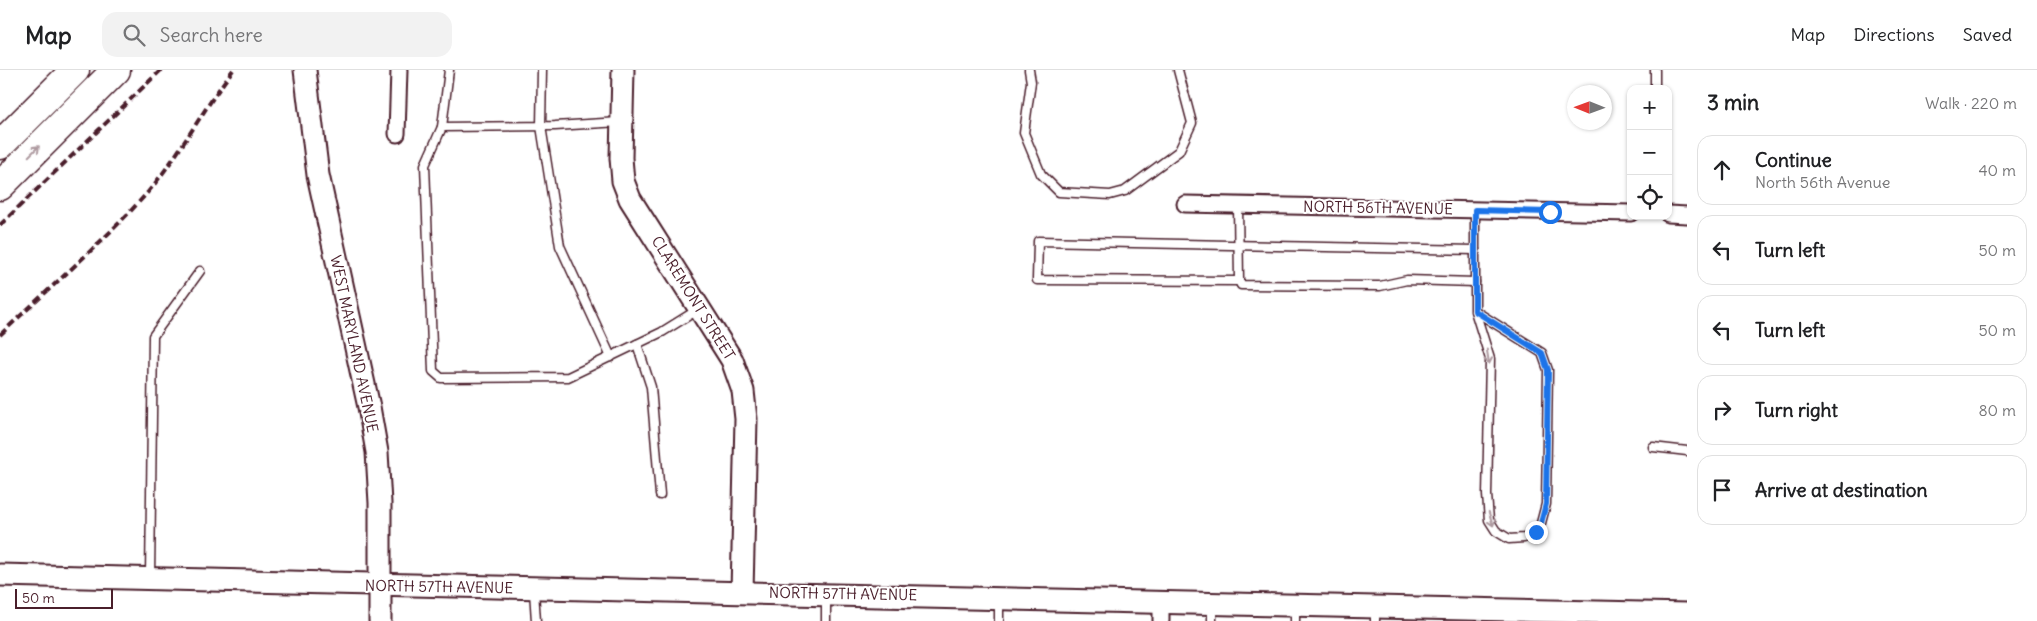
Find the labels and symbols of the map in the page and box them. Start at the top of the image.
north arrow [1567,85,1612,130]
one-way arrow [28,146,40,158]
street label: NORTH 56TH AVENUE [1303,197,1453,218]
route start [1539,201,1562,224]
street label: CLAREMONT STREET [648,232,739,363]
street label: WEST MARYLAND AVENUE [326,253,383,434]
one-way arrow [1484,349,1494,365]
one-way arrow [1486,511,1496,527]
route end [1525,521,1548,544]
street label: NORTH 57TH AVENUE [365,576,514,597]
street label: NORTH 57TH AVENUE [769,583,918,604]
scale bar [15,586,112,609]

